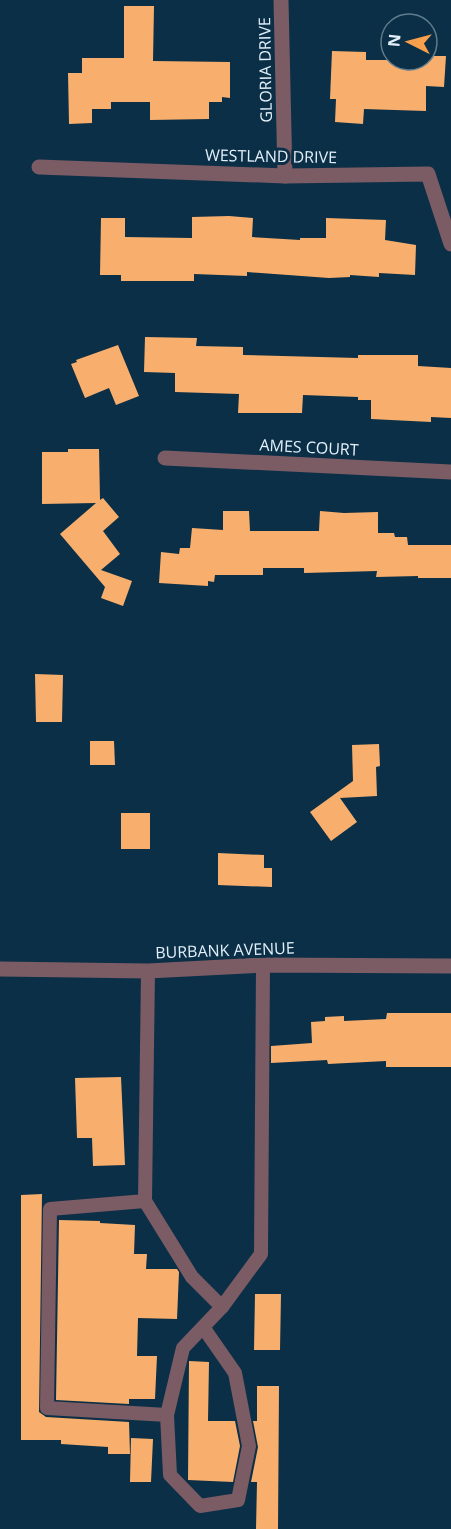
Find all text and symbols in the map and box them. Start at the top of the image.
north arrow [379,12,439,72]
street label: GLORIA DRIVE [253,17,277,123]
text: N [382,33,406,48]
street label: WESTLAND DRIVE [205,144,337,168]
street label: AMES COURT [259,433,359,461]
street label: BURBANK AVENUE [155,937,295,963]

